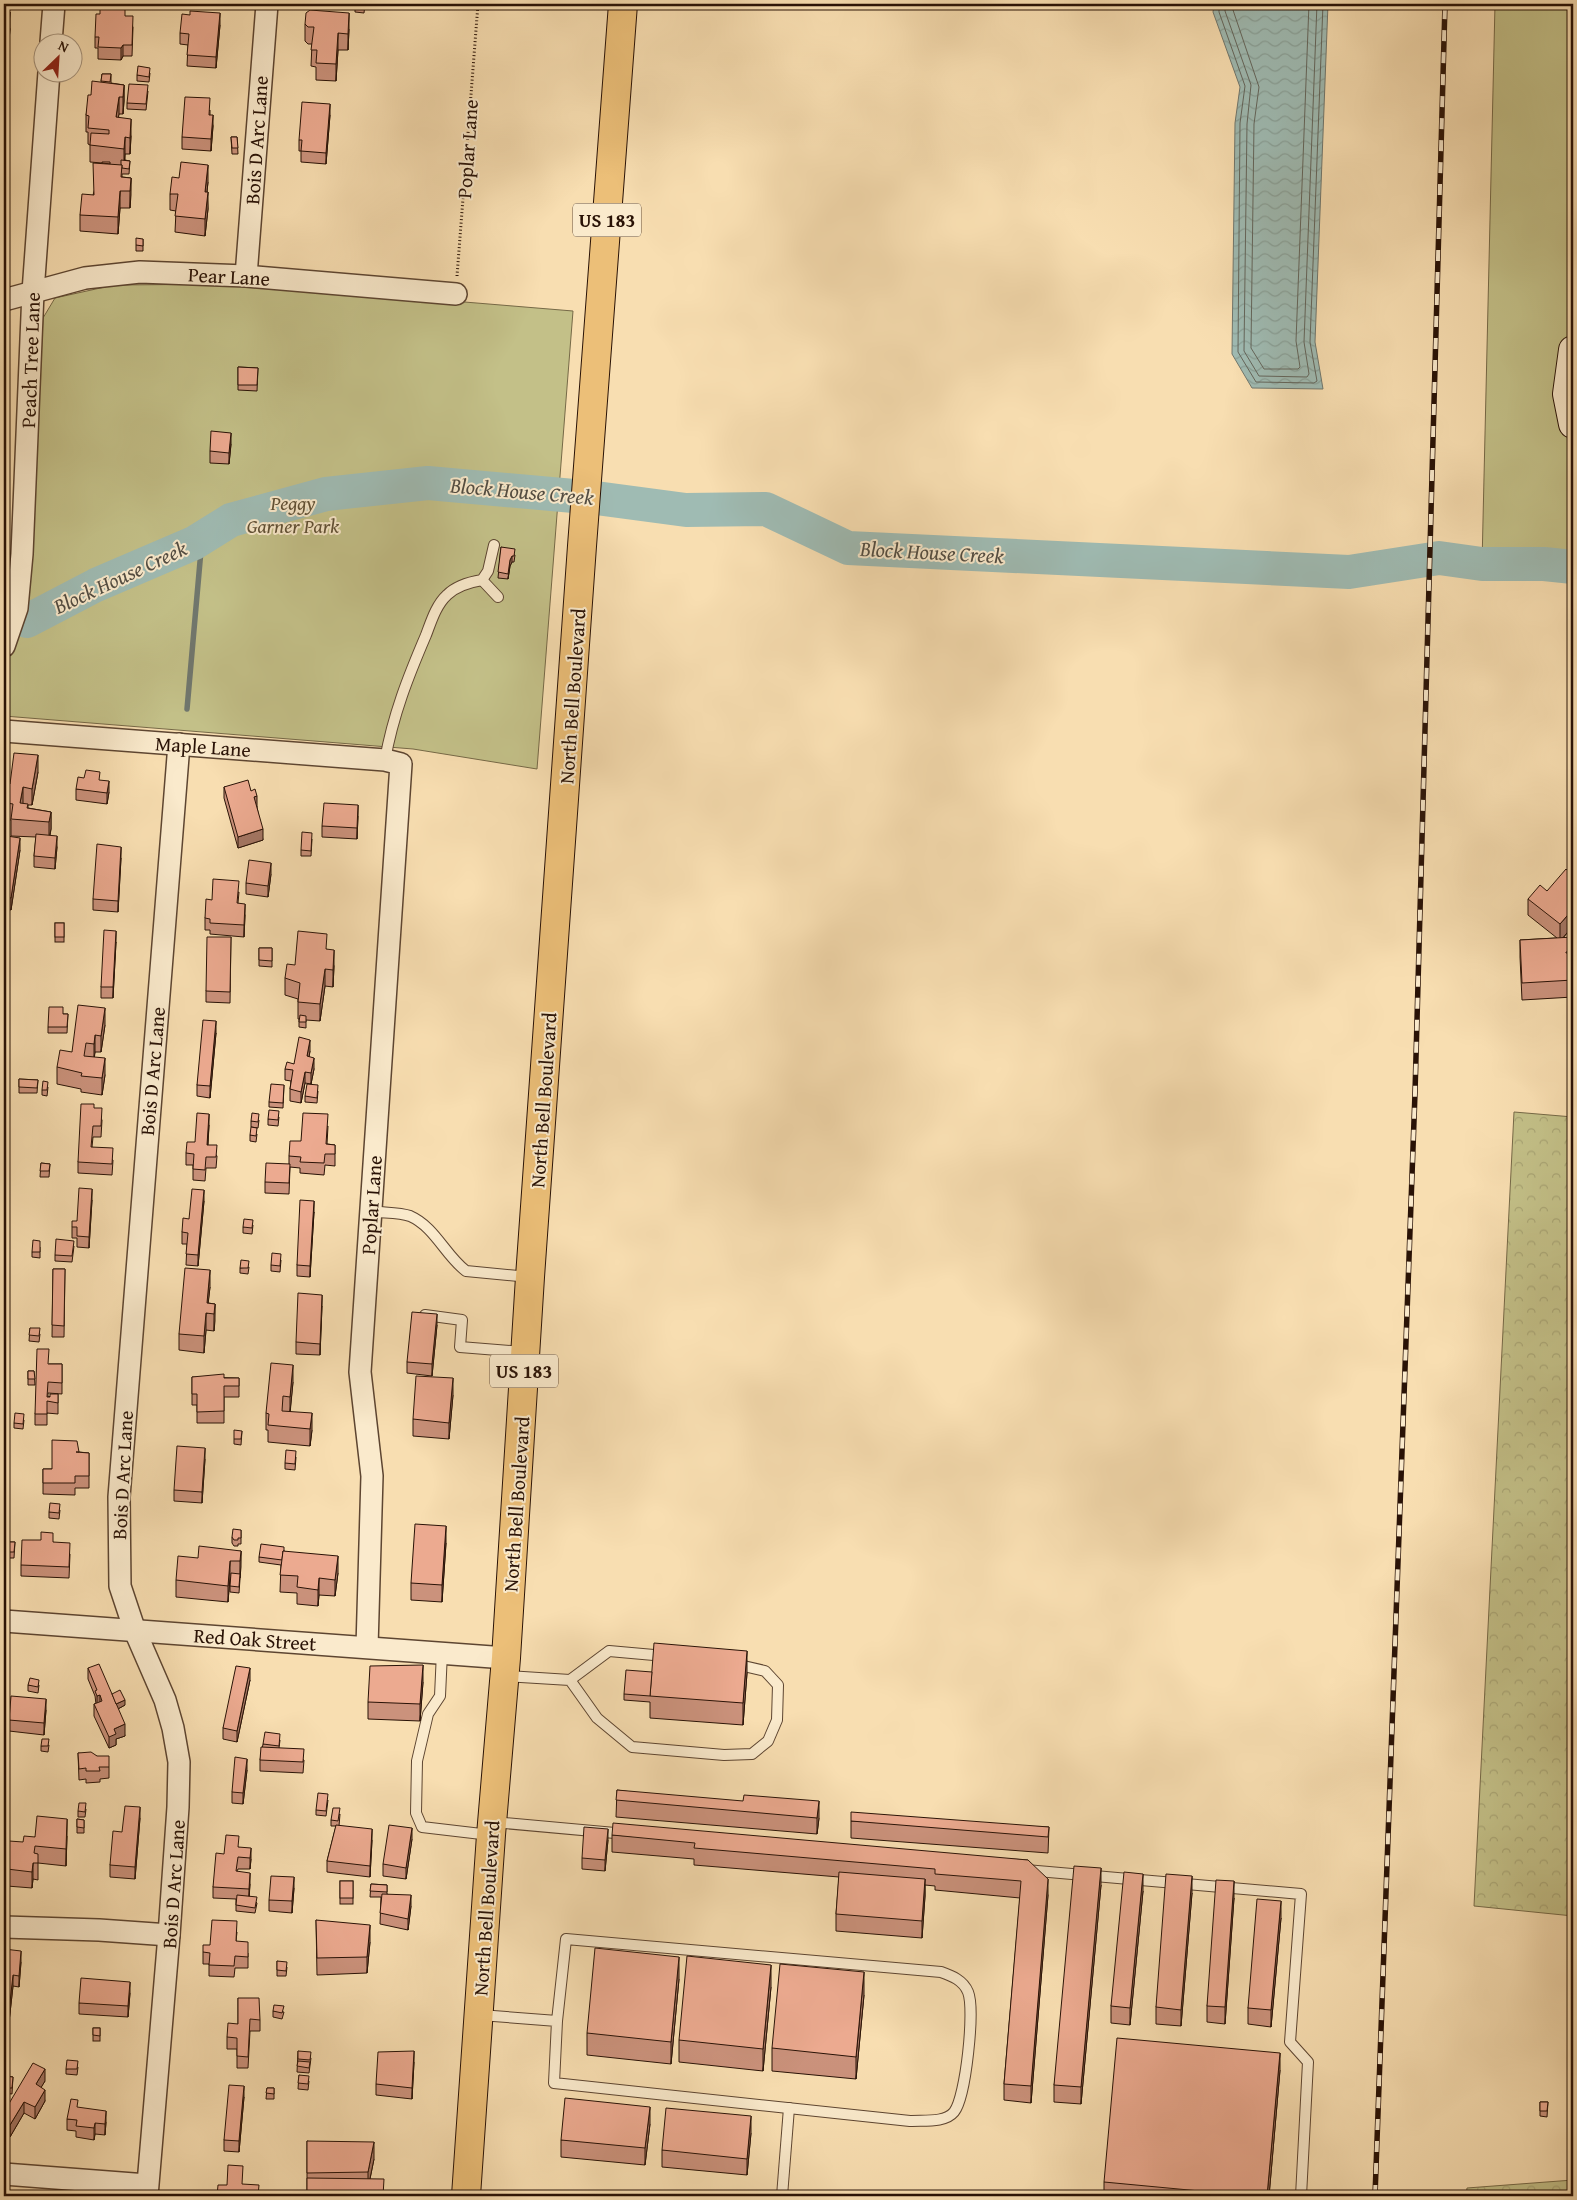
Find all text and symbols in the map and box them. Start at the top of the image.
north arrow [32,32,82,82]
text: N [55,35,73,58]
street label: Bois D Arc Lane [237,75,275,205]
street label: Poplar Lane [449,98,485,200]
road number: US 183 [573,204,641,236]
street label: Pear Lane [187,259,271,293]
street label: Peach Tree Lane [13,292,47,428]
water label: Block House Creek [448,469,595,513]
park label: Peggy Garner Park [247,488,340,540]
water label: Block House Creek [47,532,192,622]
water label: Block House Creek [858,533,1005,571]
street label: North Bell Boulevard [551,607,593,785]
street label: Maple Lane [154,728,252,764]
street label: Bois D Arc Lane [132,1005,172,1137]
street label: North Bell Boulevard [522,1011,564,1189]
street label: Poplar Lane [353,1154,389,1256]
road number: US 183 [490,1354,558,1388]
street label: Bois D Arc Lane [104,1410,140,1540]
street label: North Bell Boulevard [495,1415,537,1593]
street label: Red Oak Street [193,1620,317,1658]
street label: Bois D Arc Lane [154,1819,192,1949]
street label: North Bell Boulevard [465,1819,507,1997]

